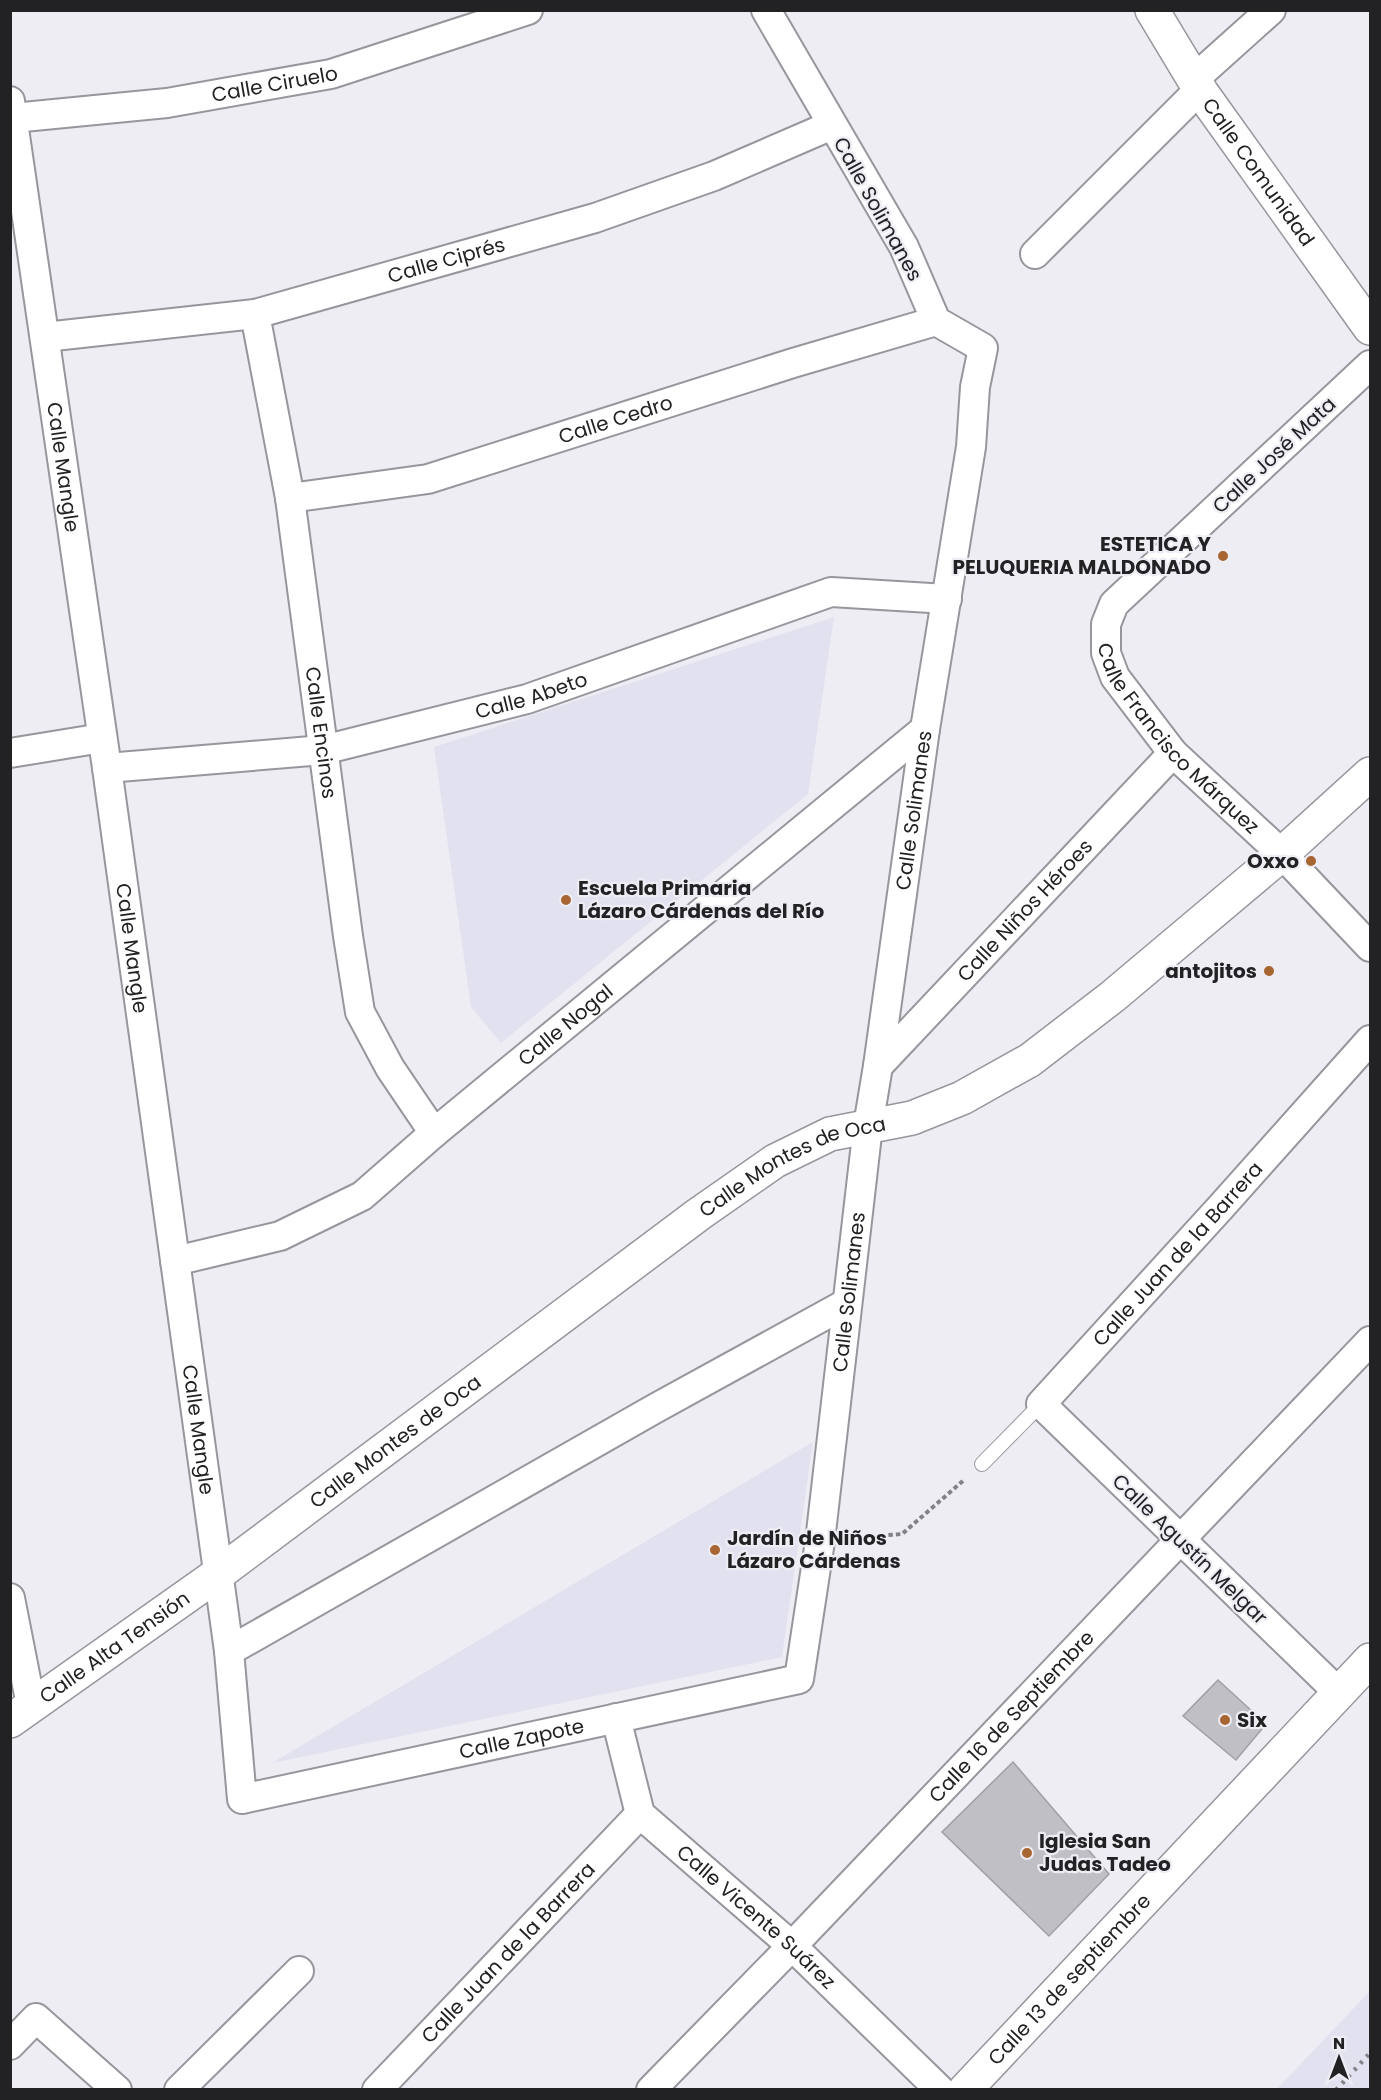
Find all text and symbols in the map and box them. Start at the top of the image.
street label: Calle Ciruelo [209,59,341,109]
street label: Calle Comunidad [1196,92,1321,252]
street label: Calle Solimanes [827,132,929,286]
street label: Calle Ciprés [384,230,508,290]
street label: Calle Cedro [555,388,676,451]
street label: Calle José Mata [1206,390,1342,520]
street label: Calle Mangle [40,400,87,534]
place label: ESTETICA Y PELUQUERIA MALDONADO [953,530,1212,581]
marker: ESTETICA Y PELUQUERIA MALDONADO [1216,549,1230,563]
street label: Calle Francisco Márquez [1092,643,1266,840]
street label: Calle Encinos [298,665,344,800]
street label: Calle Abeto [472,665,591,725]
street label: Calle Solimanes [889,729,939,892]
street label: Calle Niños Héroes [951,833,1099,988]
place label: Oxxo [1247,847,1299,875]
marker: Oxxo [1304,854,1318,868]
place label: Escuela Primaria Lázaro Cárdenas del Río [578,874,824,925]
street label: Calle Mangle [109,881,155,1015]
marker: Escuela Primaria Lázaro Cárdenas del Río [559,893,573,907]
place label: antojitos [1165,957,1257,985]
marker: antojitos [1262,964,1276,978]
street label: Calle Nogal [512,977,619,1072]
street label: Calle Montes de Oca [693,1109,888,1224]
street label: Calle Juan de la Barrera [1086,1155,1269,1353]
street label: Calle Solimanes [826,1211,872,1373]
street label: Calle Mangle [176,1363,221,1497]
street label: Calle Montes de Oca [304,1368,487,1515]
street label: Calle Agustín Melgar [1106,1467,1274,1631]
place label: Jardín de Niños Lázaro Cárdenas [727,1524,901,1575]
marker: Jardín de Niños Lázaro Cárdenas [708,1543,722,1557]
street label: Calle Alta Tensión [34,1584,195,1710]
street label: Calle 16 de Septiembre [922,1624,1100,1809]
place label: Six [1237,1706,1267,1734]
street label: Calle Zapote [457,1712,587,1766]
marker: Six [1218,1713,1232,1727]
place label: Iglesia San Judas Tadeo [1039,1827,1171,1878]
street label: Calle Vicente Suárez [671,1838,842,1995]
marker: Iglesia San Judas Tadeo [1020,1846,1034,1860]
street label: Calle Juan de la Barrera [415,1856,601,2049]
street label: Calle 13 de septiembre [981,1887,1157,2071]
north arrow [1309,2028,1369,2088]
text: N [1333,2032,1345,2055]

